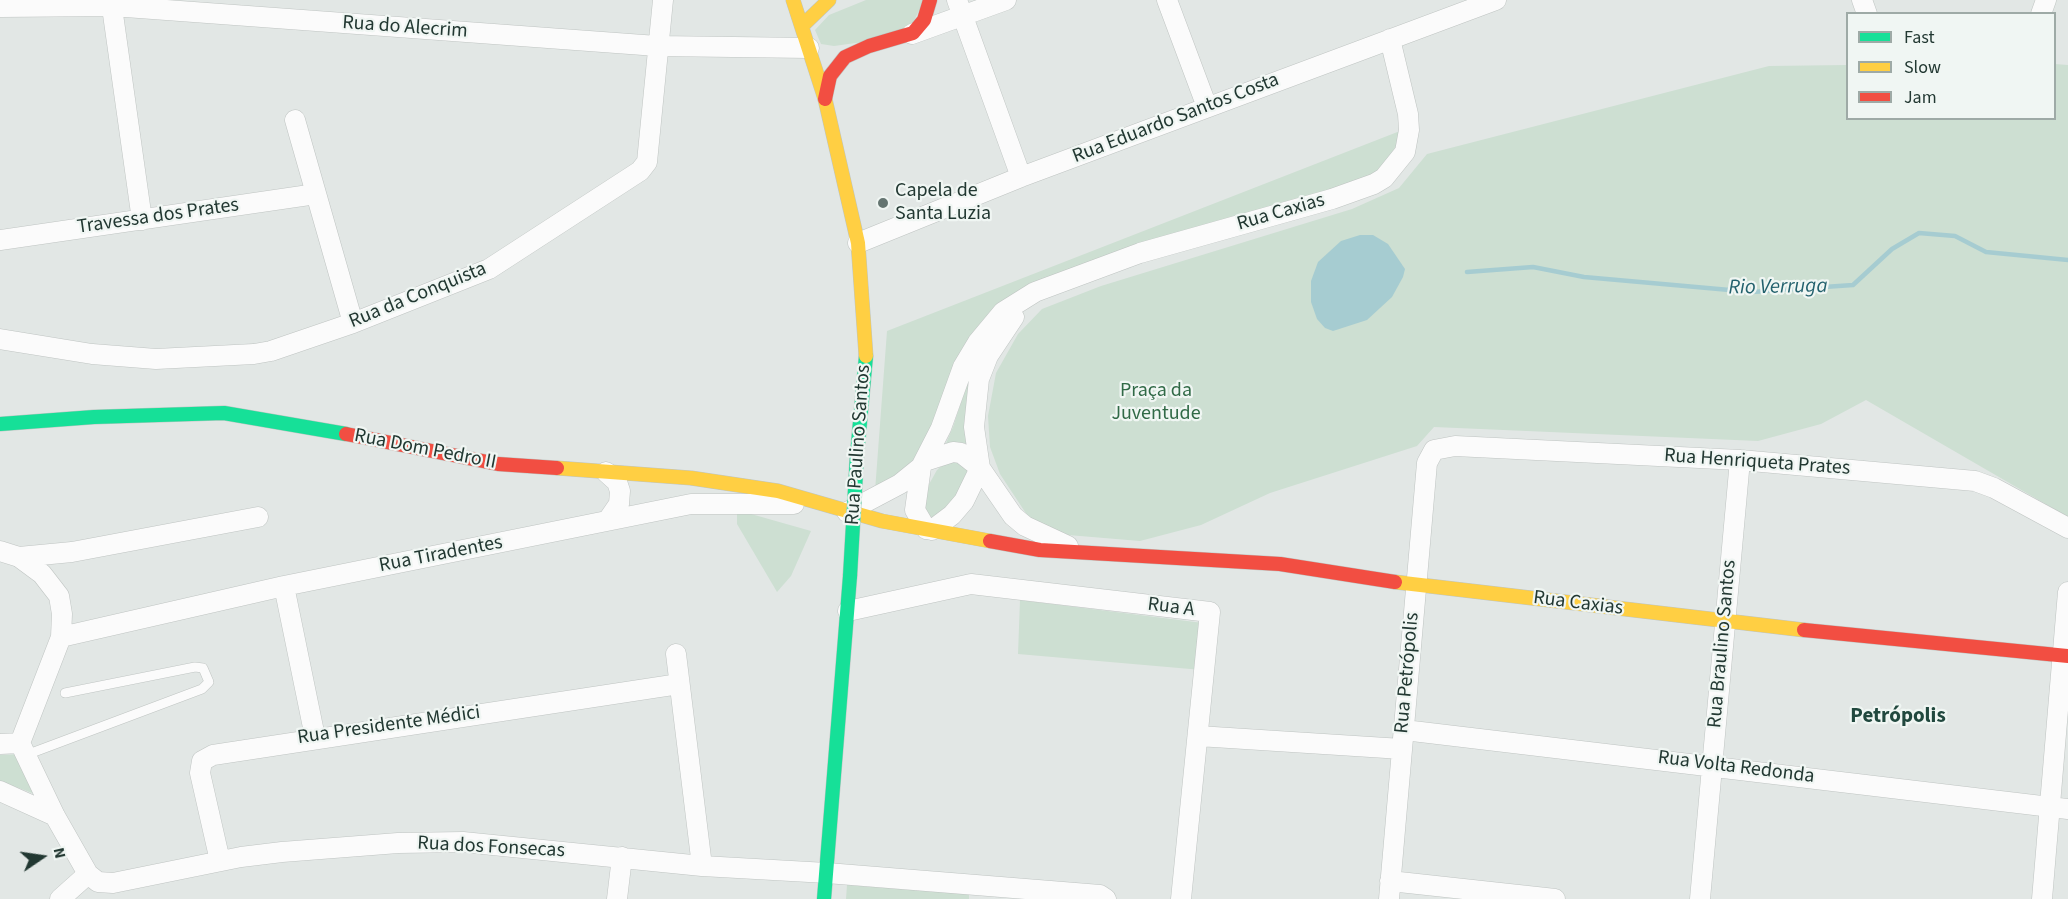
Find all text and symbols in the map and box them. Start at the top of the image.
street label: Rua do Alecrim [341,12,469,44]
legend [1846,12,2056,120]
text: Fast [1904,25,1935,50]
text: Slow [1904,55,1941,80]
street label: Rua Eduardo Santos Costa [1069,68,1283,170]
text: Jam [1904,85,1937,110]
place label: Capela de Santa Luzia [895,180,991,227]
street label: Rua Caxias [1234,189,1328,237]
street label: Travessa dos Prates [76,194,240,240]
marker: Capela de Santa Luzia [876,196,890,210]
street label: Rua da Conquista [346,258,490,334]
water label: Rio Verruga [1728,275,1828,301]
street label: Rua Paulino Santos [841,364,877,526]
park label: Praça da Juventude [1111,380,1201,427]
street label: Rua Dom Pedro II [352,424,498,476]
street label: Rua Henriqueta Prates [1663,445,1851,481]
street label: Rua Tiradentes [377,531,505,579]
street label: Rua Braulino Santos [1704,559,1742,729]
street label: Rua Caxias [1532,587,1624,621]
street label: Rua A [1146,593,1196,623]
street label: Rua Petrópolis [1391,611,1425,735]
street label: Rua Presidente Médici [296,701,482,751]
district label: Petrópolis [1850,704,1946,730]
street label: Rua Volta Redonda [1656,746,1816,790]
north arrow [12,827,72,887]
street label: Rua dos Fonsecas [417,832,565,864]
text: N [48,845,71,861]

